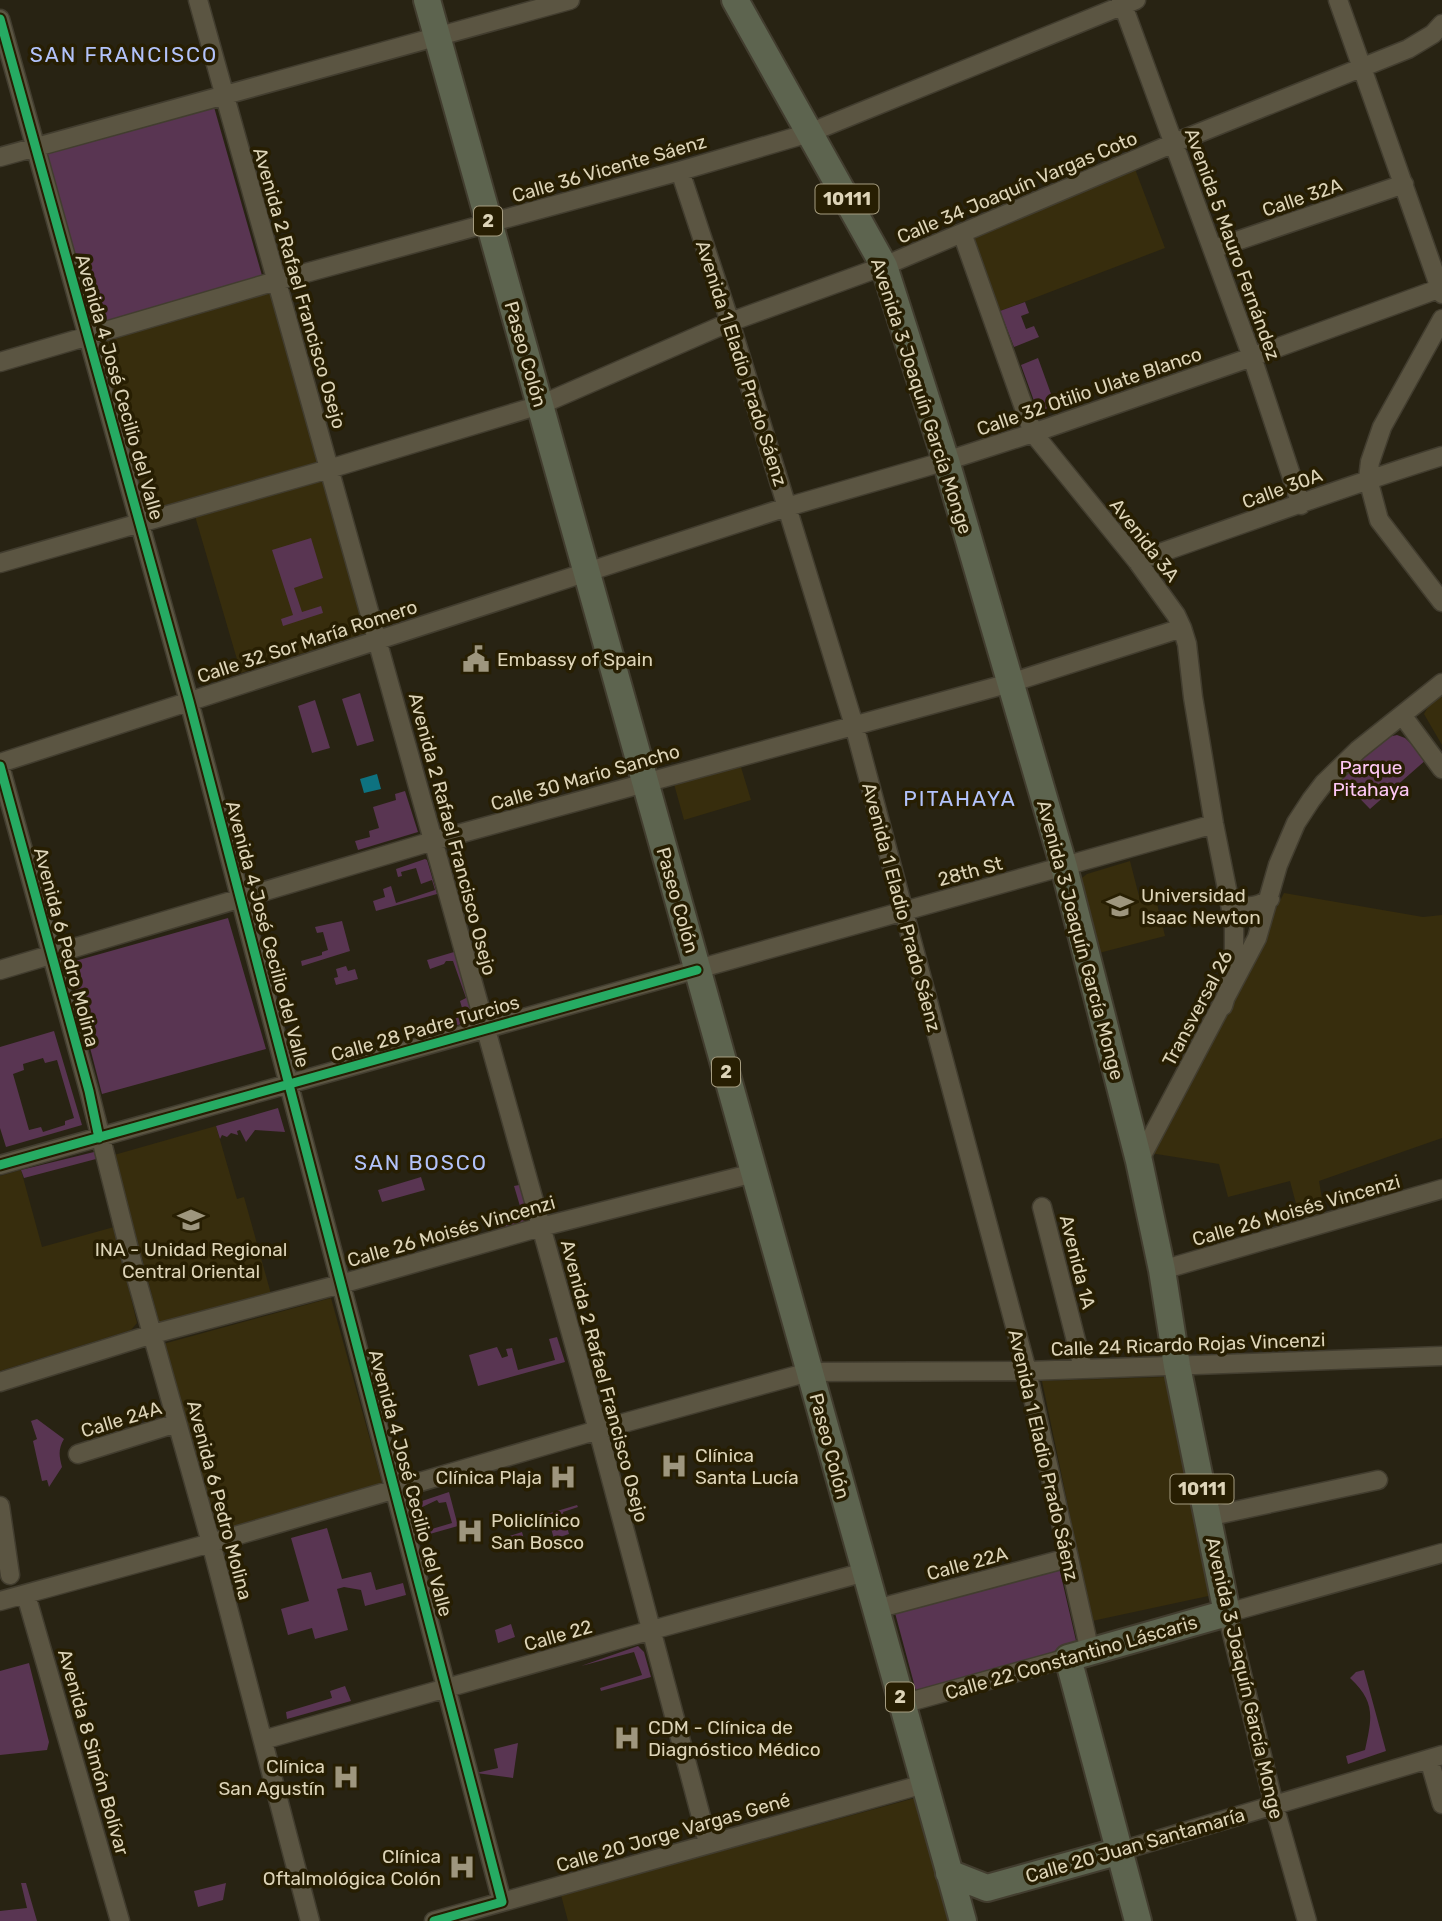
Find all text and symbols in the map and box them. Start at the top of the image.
district label: SAN FRANCISCO [30,42,218,67]
street label: Avenida 5 Mauro Fernández [1180,125,1285,363]
street label: Calle 34 Joaquín Vargas Coto [894,126,1141,249]
street label: Calle 36 Vicente Sáenz [509,130,709,207]
street label: Avenida 2 Rafael Francisco Osejo [248,145,351,431]
street label: Calle 32A [1259,173,1345,222]
road number: 10111 [816,184,878,214]
road number: 2 [474,206,502,236]
street label: Avenida 1 Eladio Prado Sáenz [691,237,792,489]
street label: Avenida 4 José Cecilio del Valle [70,252,169,523]
street label: Avenida 3 Joaquín García Monge [866,255,977,537]
street label: Paseo Colón [499,299,552,410]
street label: Calle 32 Otilio Ulate Blanco [974,342,1205,441]
street label: Calle 30A [1239,463,1326,514]
street label: Avenida 3A [1105,494,1185,587]
street label: Calle 32 Sor María Romero [194,595,420,688]
public building icon: Embassy of Spain [461,644,491,674]
place label: Embassy of Spain [497,648,653,671]
street label: Avenida 2 Rafael Francisco Osejo [404,690,501,978]
street label: Calle 30 Mario Sancho [488,739,682,815]
park label: Parque Pitahaya [1332,756,1410,801]
street label: Avenida 1 Eladio Prado Sáenz [857,780,946,1034]
district label: PITAHAYA [903,786,1017,811]
street label: Avenida 4 José Cecilio del Valle [221,798,314,1070]
street label: Avenida 3 Joaquín García Monge [1032,798,1129,1083]
street label: Avenida 6 Pedro Molina [29,845,104,1049]
street label: Paseo Colón [651,845,704,956]
street label: 28th St [935,852,1006,891]
place label: Universidad Isaac Newton [1141,884,1261,929]
school or university icon: Universidad Isaac Newton [1105,891,1135,921]
street label: Transversal 26 [1157,946,1238,1070]
street label: Calle 28 Padre Turcios [328,991,522,1066]
road number: 2 [712,1058,740,1086]
district label: SAN BOSCO [354,1150,488,1175]
street label: Calle 26 Moisés Vincenzi [1190,1170,1403,1251]
street label: Calle 26 Moisés Vincenzi [345,1191,558,1272]
school or university icon: INA - Unidad Regional Central Oriental [176,1205,206,1235]
street label: Avenida 1A [1055,1213,1100,1312]
street label: Avenida 2 Rafael Francisco Osejo [556,1237,653,1525]
place label: INA - Unidad Regional Central Oriental [95,1238,287,1283]
street label: Avenida 1 Eladio Prado Sáenz [1003,1327,1084,1583]
street label: Calle 24 Ricardo Rojas Vincenzi [1050,1328,1326,1361]
street label: Avenida 4 José Cecilio del Valle [364,1347,457,1619]
street label: Paseo Colón [804,1391,855,1502]
street label: Calle 24A [78,1396,165,1443]
street label: Avenida 6 Pedro Molina [182,1398,257,1602]
place label: Clínica Santa Lucía [695,1444,799,1489]
hospital icon: Clínica Santa Lucía [659,1451,689,1481]
hospital icon: Clínica Plaja [548,1462,578,1492]
place label: Clínica Plaja [436,1466,542,1489]
road number: 10111 [1170,1474,1234,1504]
place label: Policlínico San Bosco [491,1509,584,1554]
hospital icon: Policlínico San Bosco [455,1516,485,1546]
street label: Avenida 3 Joaquín García Monge [1201,1535,1288,1821]
street label: Calle 22A [924,1542,1010,1585]
street label: Calle 22 Constantino Láscaris [942,1610,1200,1705]
street label: Calle 22 [521,1615,595,1656]
street label: Avenida 8 Simón Bolívar [53,1646,134,1859]
road number: 2 [886,1682,914,1712]
place label: CDM - Clínica de Diagnóstico Médico [648,1716,821,1761]
hospital icon: CDM - Clínica de Diagnóstico Médico [612,1723,642,1753]
place label: Clínica San Agustín [218,1755,325,1800]
hospital icon: Clínica San Agustín [331,1762,361,1792]
street label: Calle 20 Jorge Vargas Gené [553,1788,793,1877]
street label: Calle 20 Juan Santamaría [1023,1803,1247,1888]
place label: Clínica Oftalmológica Colón [263,1845,441,1890]
hospital icon: Clínica Oftalmológica Colón [447,1852,477,1882]

